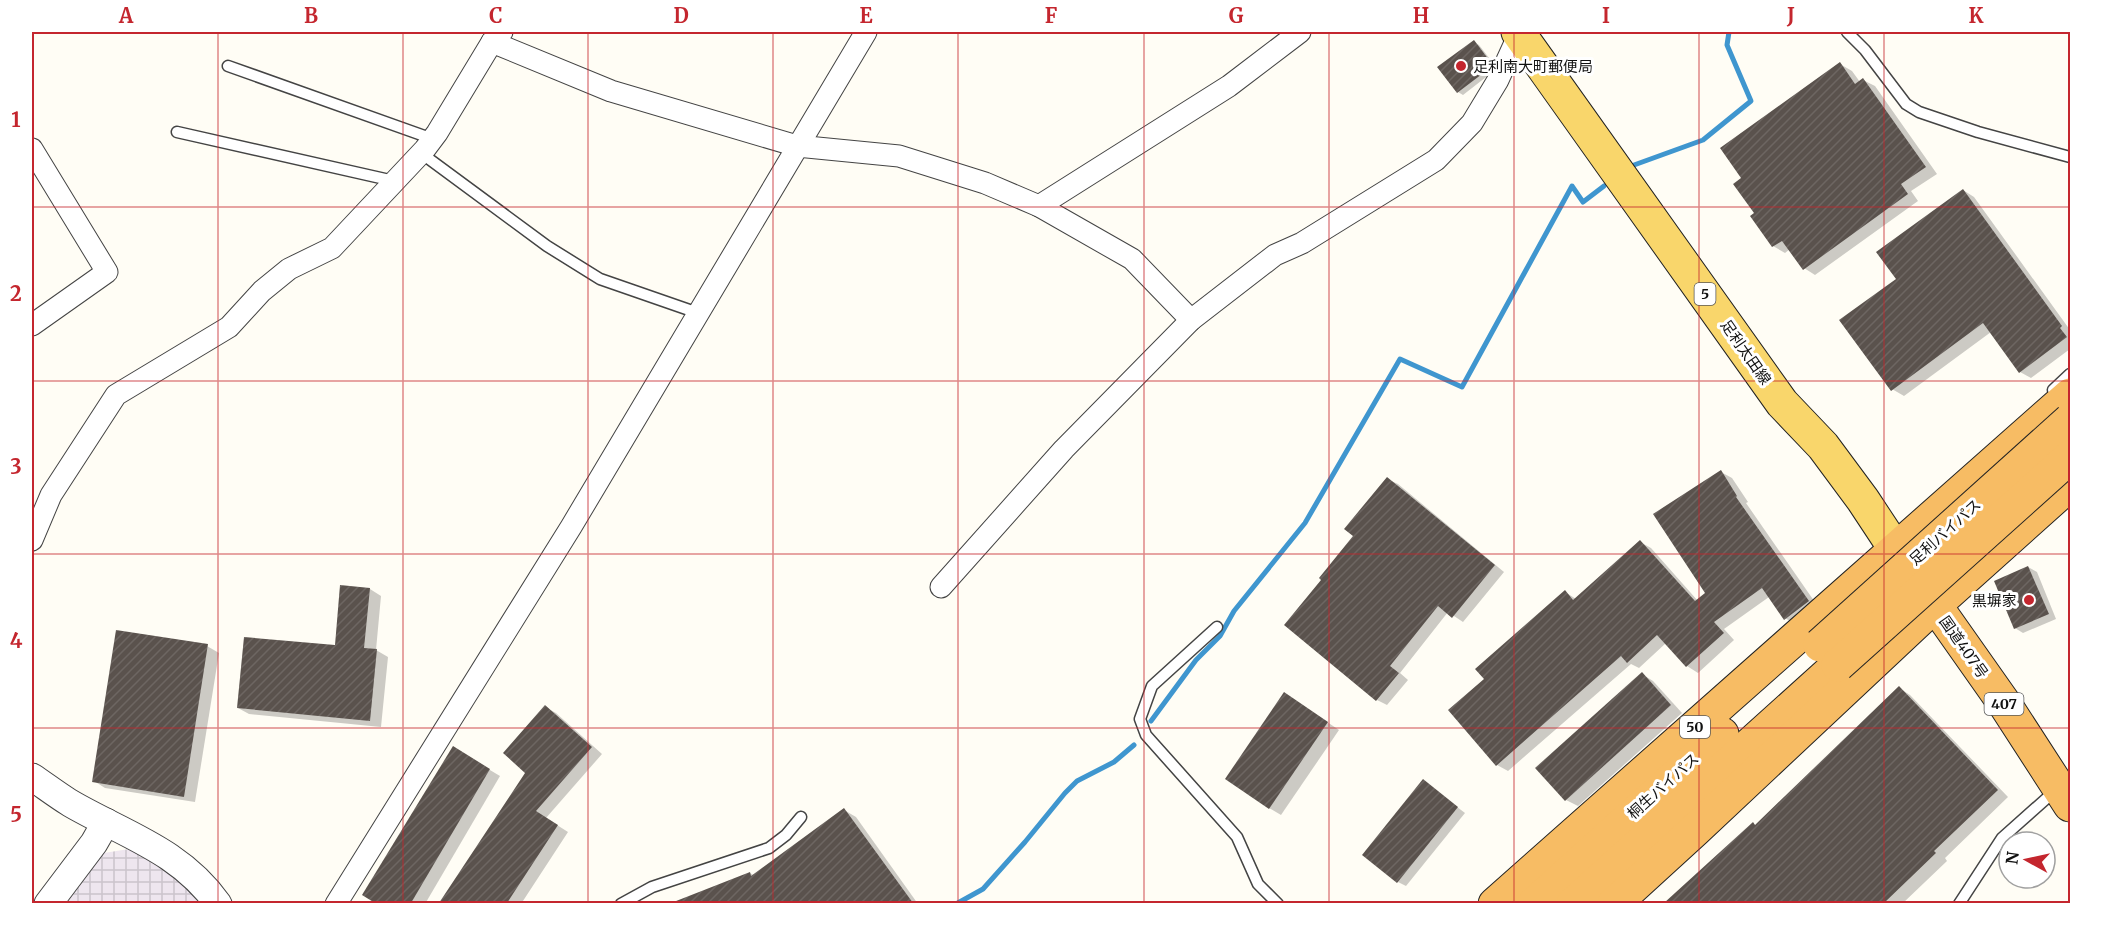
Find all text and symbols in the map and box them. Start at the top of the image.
text: A [118,3,134,28]
text: B [304,3,318,28]
text: C [489,3,503,28]
text: D [673,3,689,28]
text: E [859,3,873,28]
text: F [1045,3,1058,28]
text: G [1229,3,1244,28]
text: H [1413,3,1429,28]
text: I [1602,3,1610,28]
text: J [1786,3,1795,28]
text: K [1969,3,1984,28]
place label: 足利南大町郵便局 [1473,57,1593,76]
marker: 足利南大町郵便局 [1454,59,1468,73]
text: 1 [11,107,21,132]
text: 2 [10,281,22,306]
road number: 5 [1694,283,1716,305]
street label: 足利太田線 [1717,316,1775,388]
text: 3 [10,454,22,479]
street label: 足利バイパス [1905,495,1985,569]
place label: 黒塀家 [1972,591,2017,610]
marker: 黒塀家 [2022,593,2036,607]
street label: 国道407号 [1936,612,1992,682]
text: 4 [10,628,23,653]
road number: 407 [1984,693,2024,715]
road number: 50 [1680,716,1710,738]
street label: 桐生バイパス [1623,749,1703,823]
text: 5 [10,802,22,827]
north arrow [1997,830,2057,890]
text: N [2001,850,2023,866]

